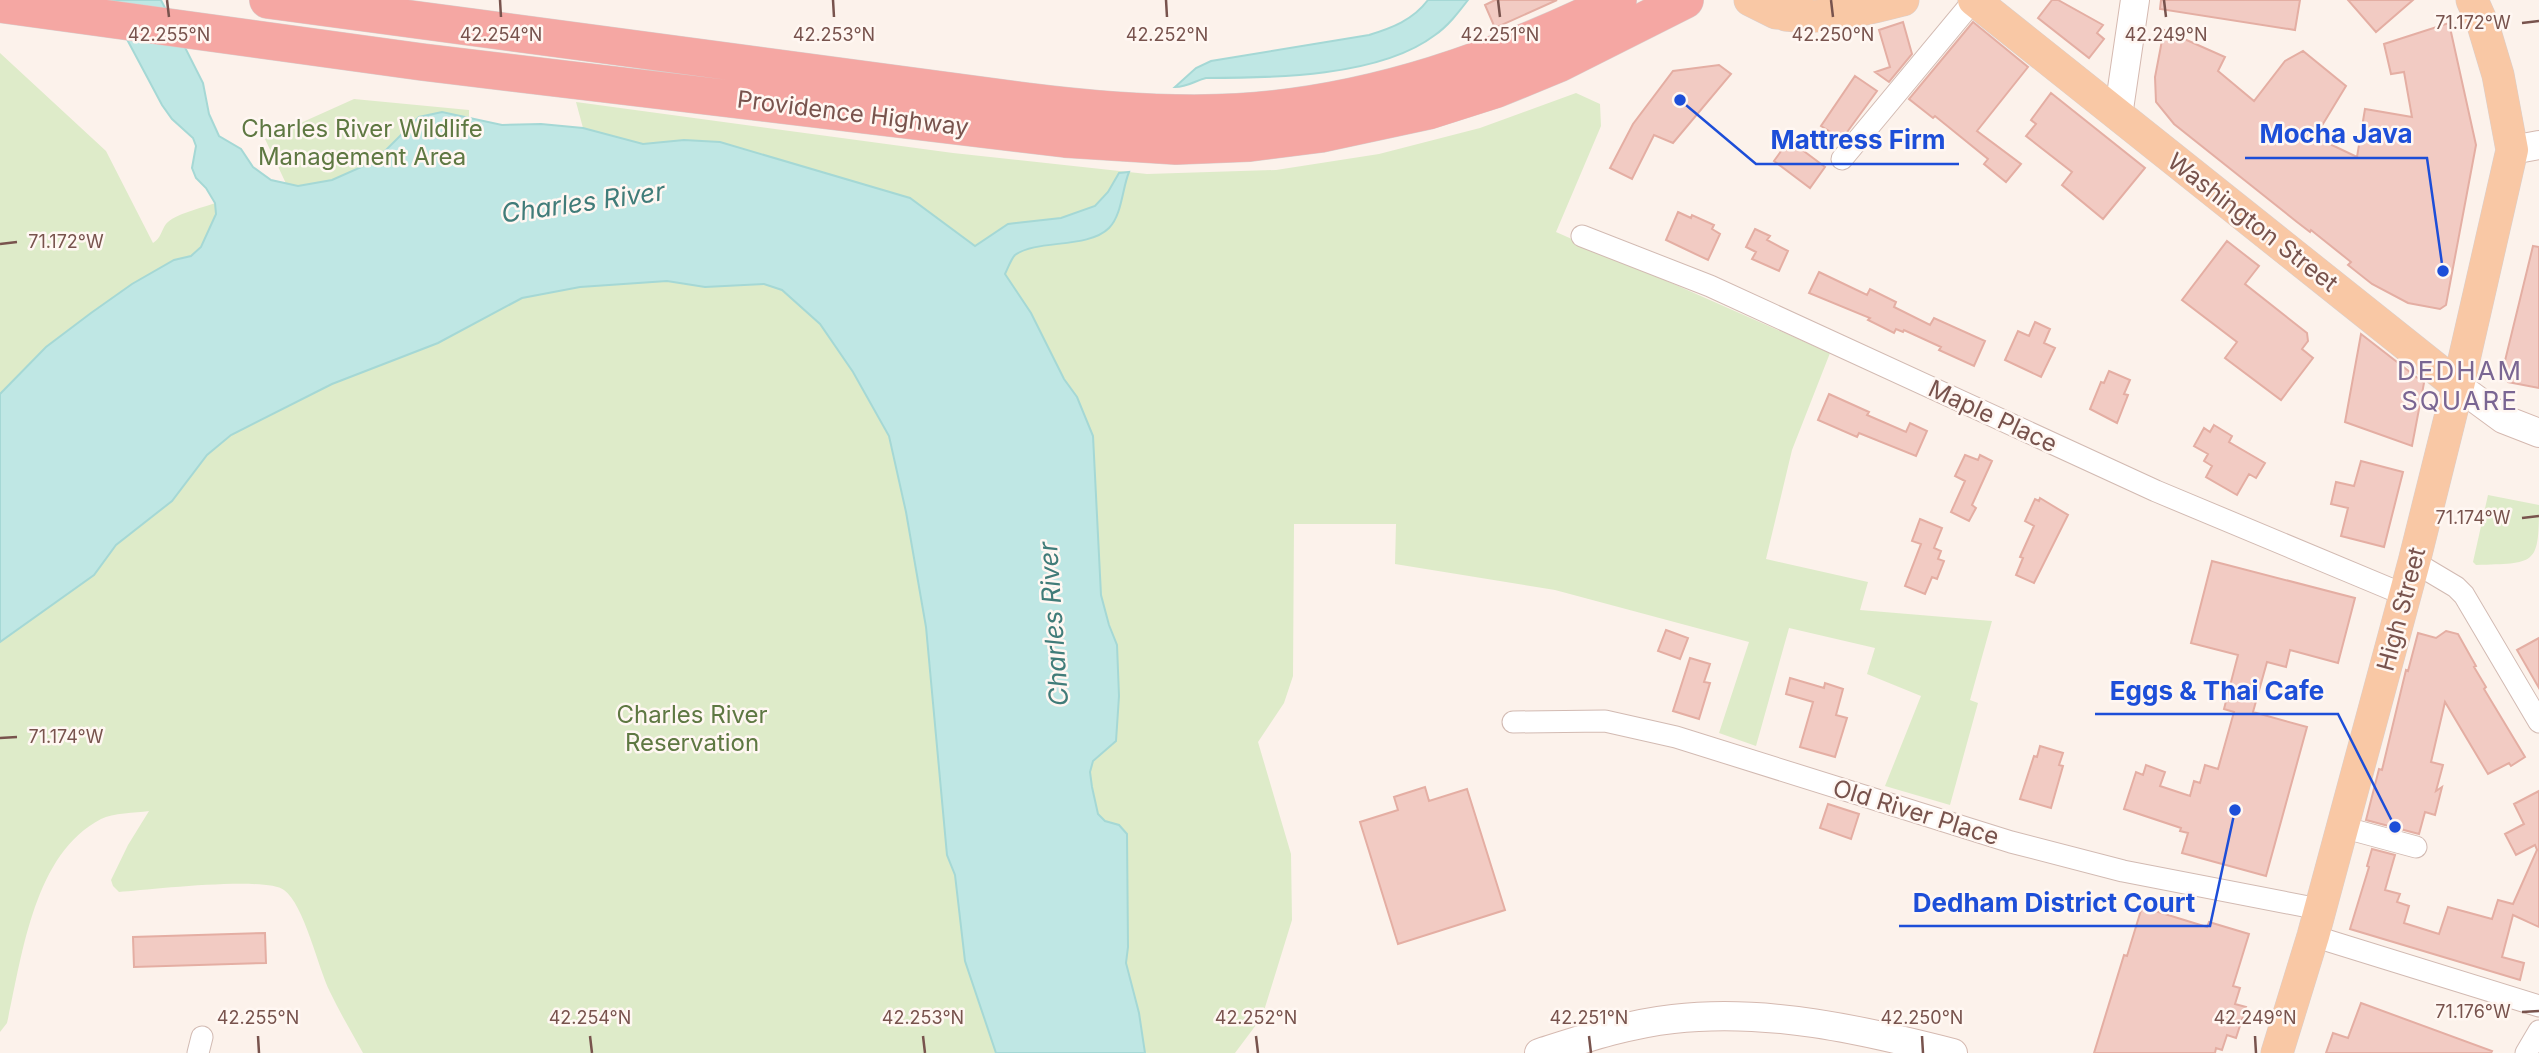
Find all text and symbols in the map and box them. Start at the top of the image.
text: 71.172°W [2435,12,2511,33]
text: 42.255°N [128,24,210,45]
text: 42.254°N [460,24,542,45]
text: 42.253°N [793,24,875,45]
text: 42.252°N [1126,24,1208,45]
text: 42.251°N [1461,24,1539,45]
text: 42.250°N [1792,24,1874,45]
text: 42.249°N [2124,24,2208,45]
street label: Providence Highway [735,84,971,142]
callout: Mocha Java [2245,111,2427,158]
park label: Charles River Wildlife Management Area [241,114,483,171]
callout: Mattress Firm [1756,117,1959,164]
text: Mocha Java [2259,118,2413,149]
text: Mattress Firm [1771,124,1945,155]
street label: Washington Street [2162,147,2344,298]
water label: Charles River [499,175,668,229]
text: 71.172°W [28,231,104,252]
district label: DEDHAM SQUARE [2397,355,2523,416]
street label: Maple Place [1924,374,2062,458]
text: 71.174°W [2436,507,2511,528]
water label: Charles River [1032,540,1074,707]
street label: High Street [2371,544,2431,674]
callout: Eggs & Thai Cafe [2095,667,2338,714]
text: Eggs & Thai Cafe [2110,675,2324,706]
park label: Charles River Reservation [616,700,768,757]
text: 71.174°W [29,726,104,747]
street label: Old River Place [1830,773,2002,851]
callout: Dedham District Court [1899,879,2210,926]
text: Dedham District Court [1913,887,2196,918]
text: 71.176°W [2435,1001,2511,1022]
text: 42.255°N [217,1007,299,1028]
text: 42.254°N [549,1007,631,1028]
text: 42.253°N [882,1007,964,1028]
text: 42.252°N [1215,1007,1297,1028]
text: 42.251°N [1550,1007,1628,1028]
text: 42.250°N [1881,1007,1963,1028]
text: 42.249°N [2213,1007,2297,1028]

